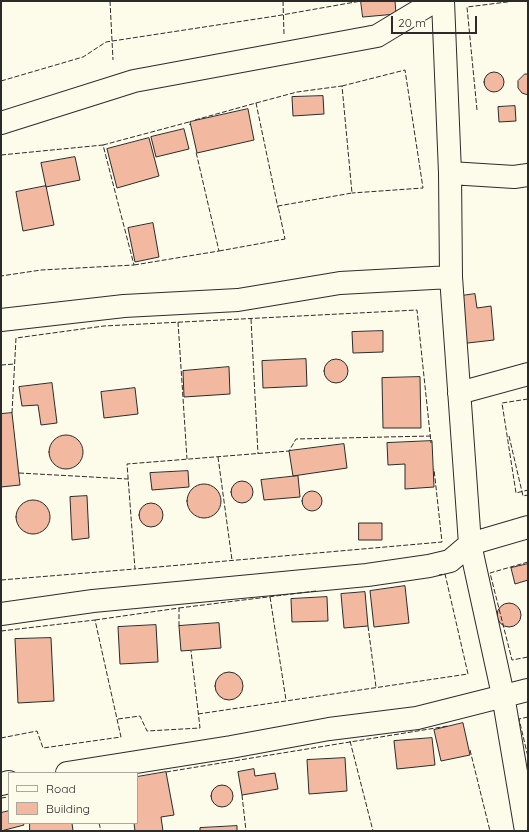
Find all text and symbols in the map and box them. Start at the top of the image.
scale bar [393,8,479,34]
text: 20 m [398,15,426,30]
legend [8,772,138,824]
text: Road [46,781,76,796]
text: Building [46,801,90,816]

